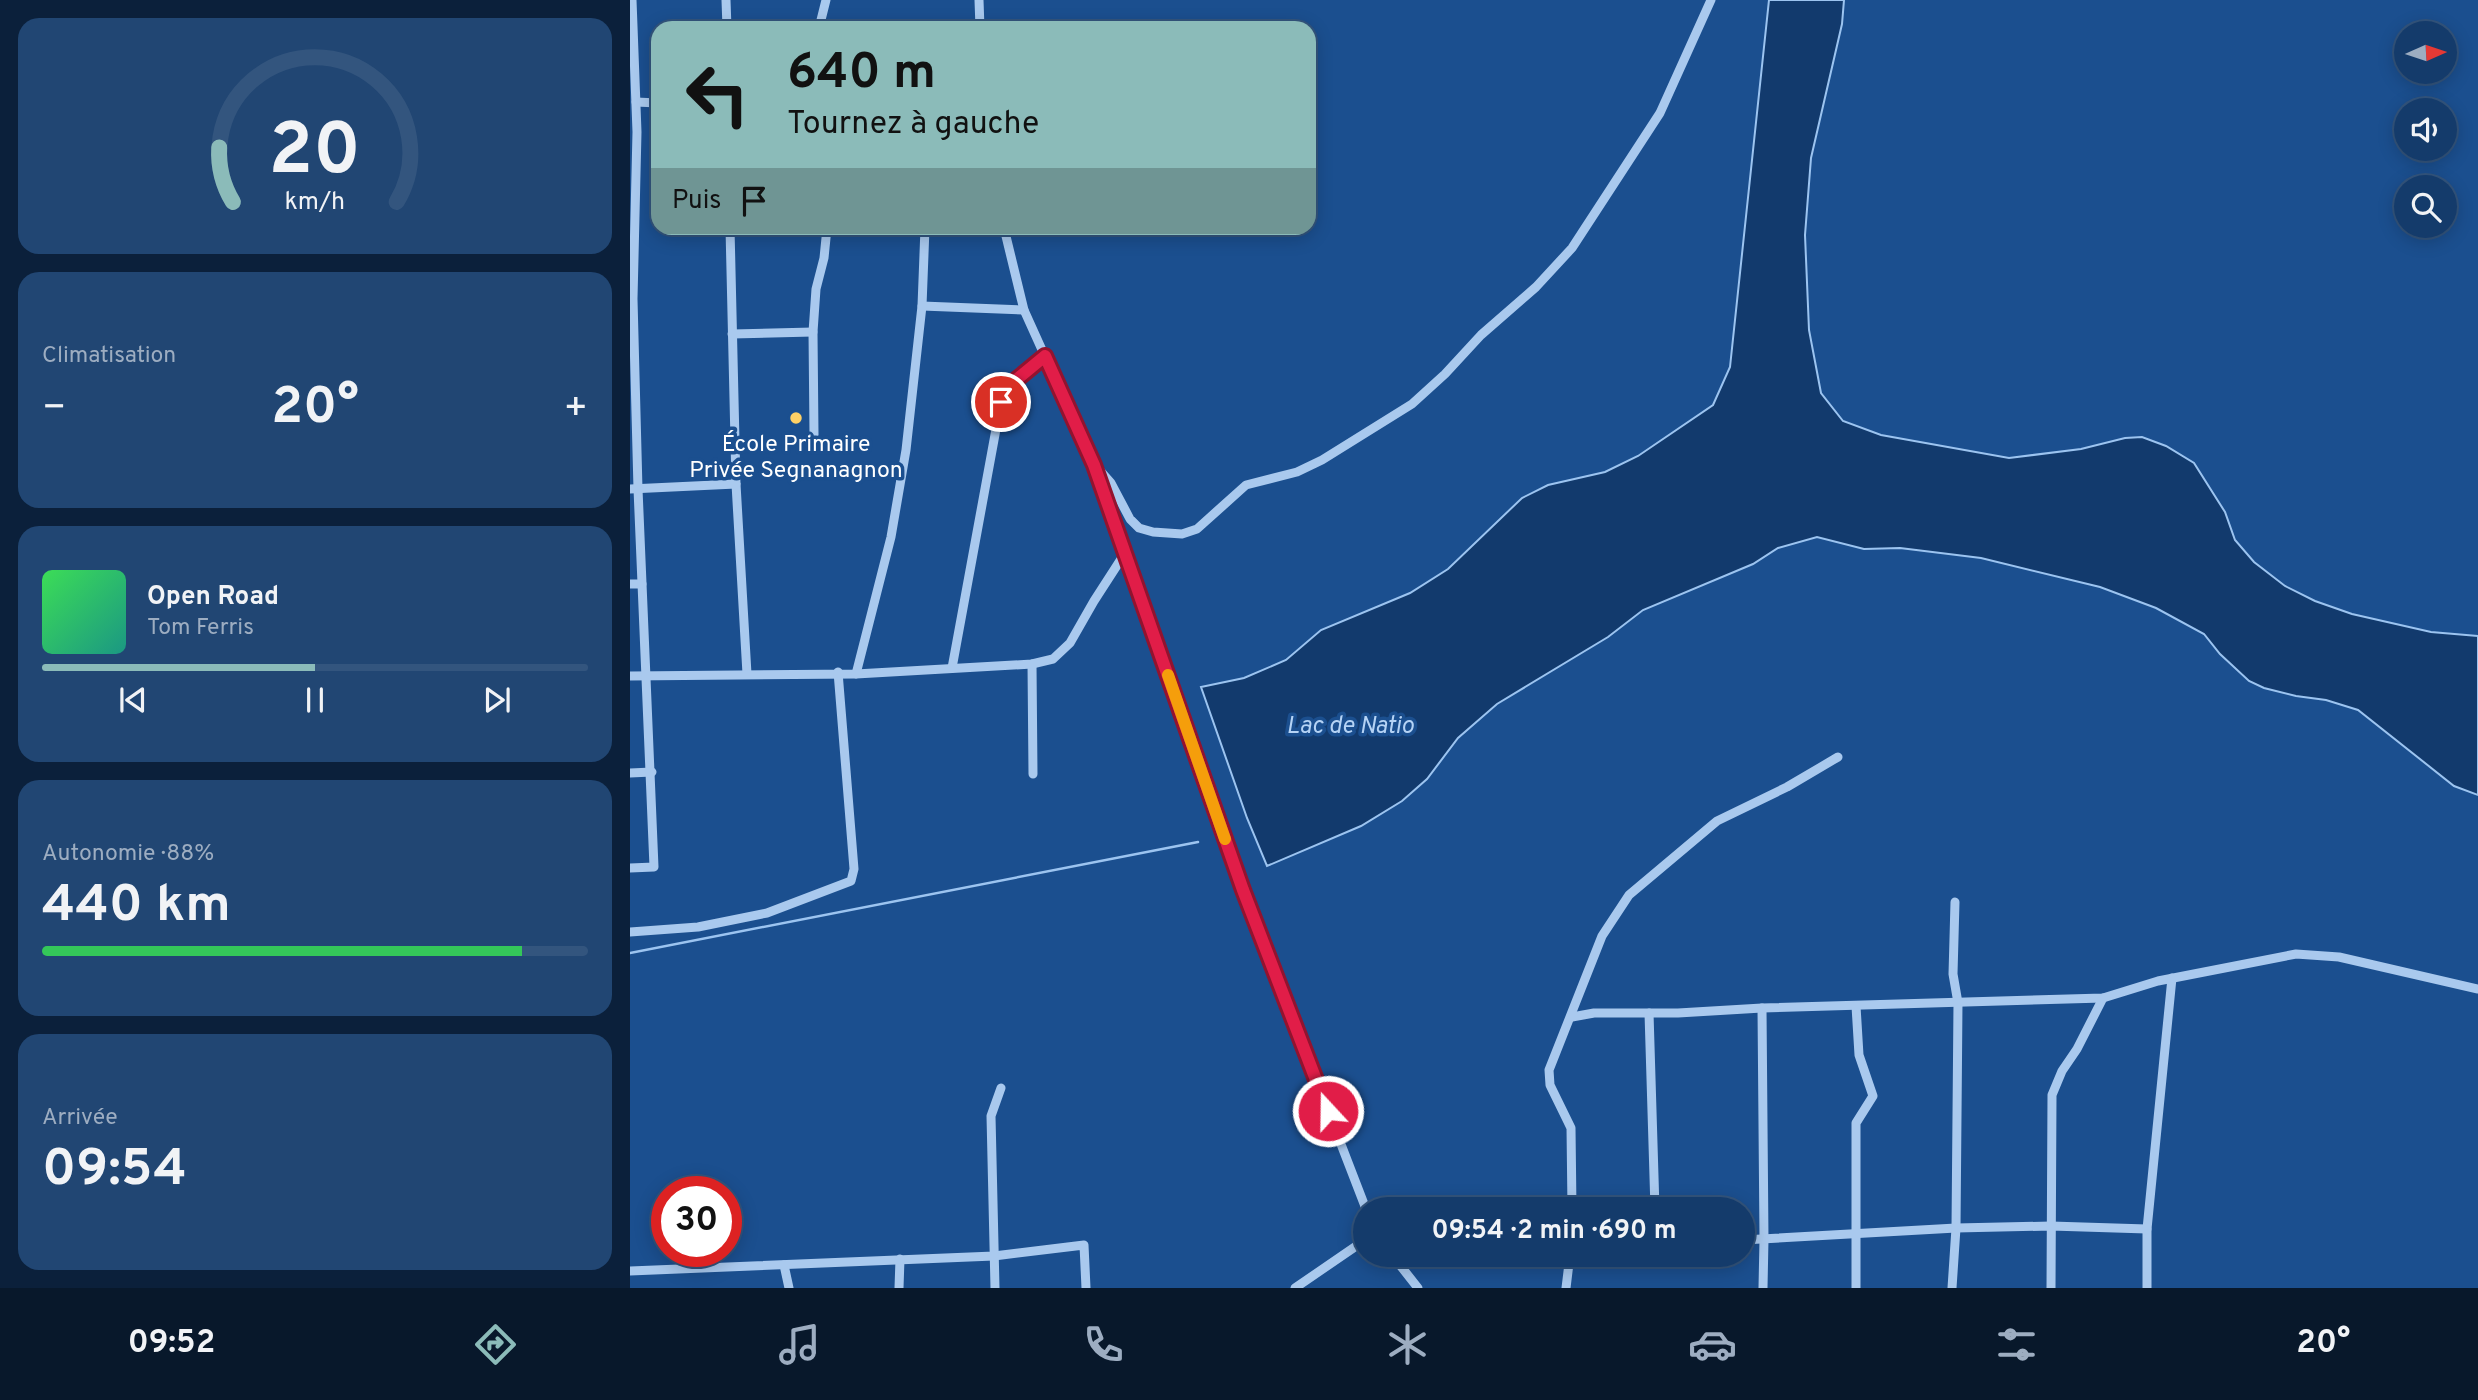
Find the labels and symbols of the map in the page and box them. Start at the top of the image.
north arrow [2394,21,2457,84]
pin [971,372,1031,432]
marker: École Primaire Privée Segnanagnon [788,410,804,426]
place label: École Primaire Privée Segnanagnon [689,430,903,486]
water label: Lac de Natio [1286,712,1414,742]
position arrow [1291,1074,1365,1148]
speed limit sign: 30 [651,1176,742,1267]

